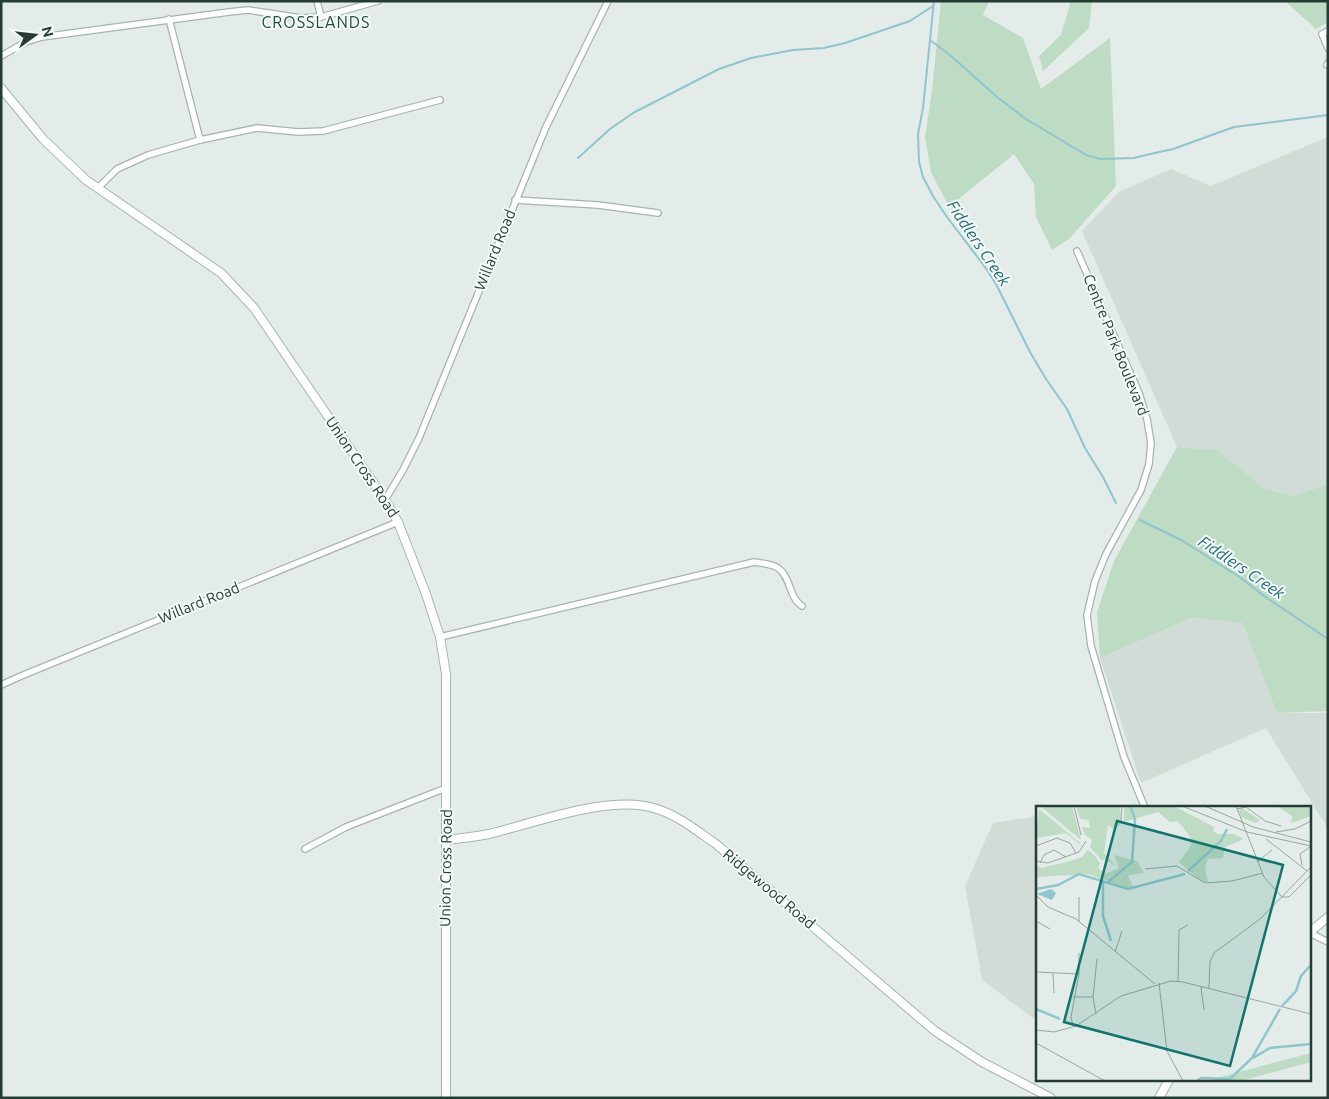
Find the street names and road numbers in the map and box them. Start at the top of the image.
street label: Willard Road [471,207,519,293]
street label: Centre Park Boulevard [1080,272,1153,418]
street label: Union Cross Road [322,413,402,520]
street label: Willard Road [156,579,242,627]
street label: Union Cross Road [436,809,455,927]
street label: Ridgewood Road [720,845,819,932]

